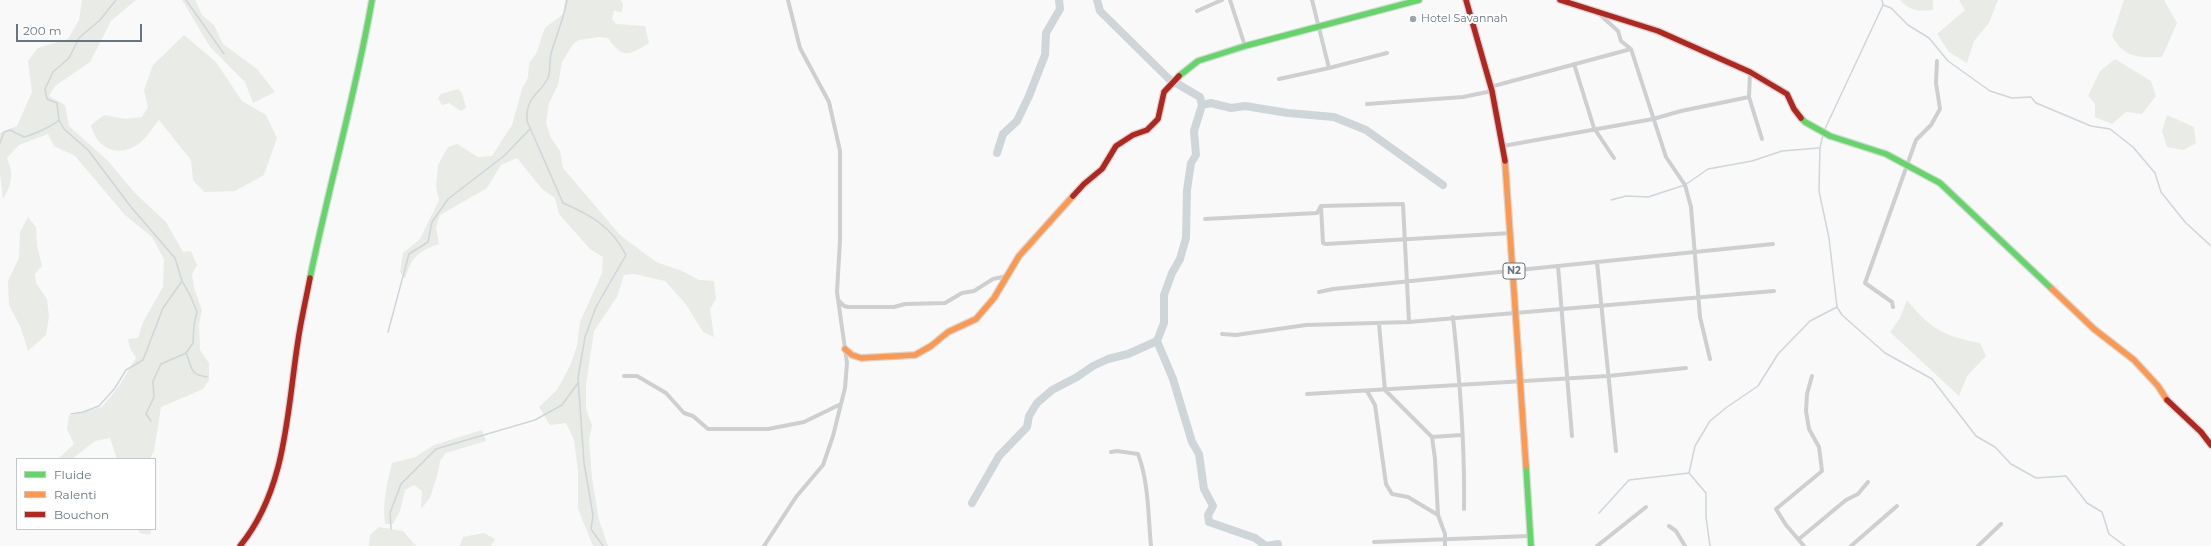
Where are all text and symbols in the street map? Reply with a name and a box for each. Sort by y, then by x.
place label: Hotel Savannah [1421,12,1508,26]
marker: Hotel Savannah [1408,14,1418,24]
scale bar [18,16,144,42]
text: 200 m [23,23,62,38]
road number: N2 [1503,263,1525,279]
legend [16,458,156,530]
text: Fluide [54,467,92,482]
text: Ralenti [54,487,96,502]
text: Bouchon [54,507,109,522]

